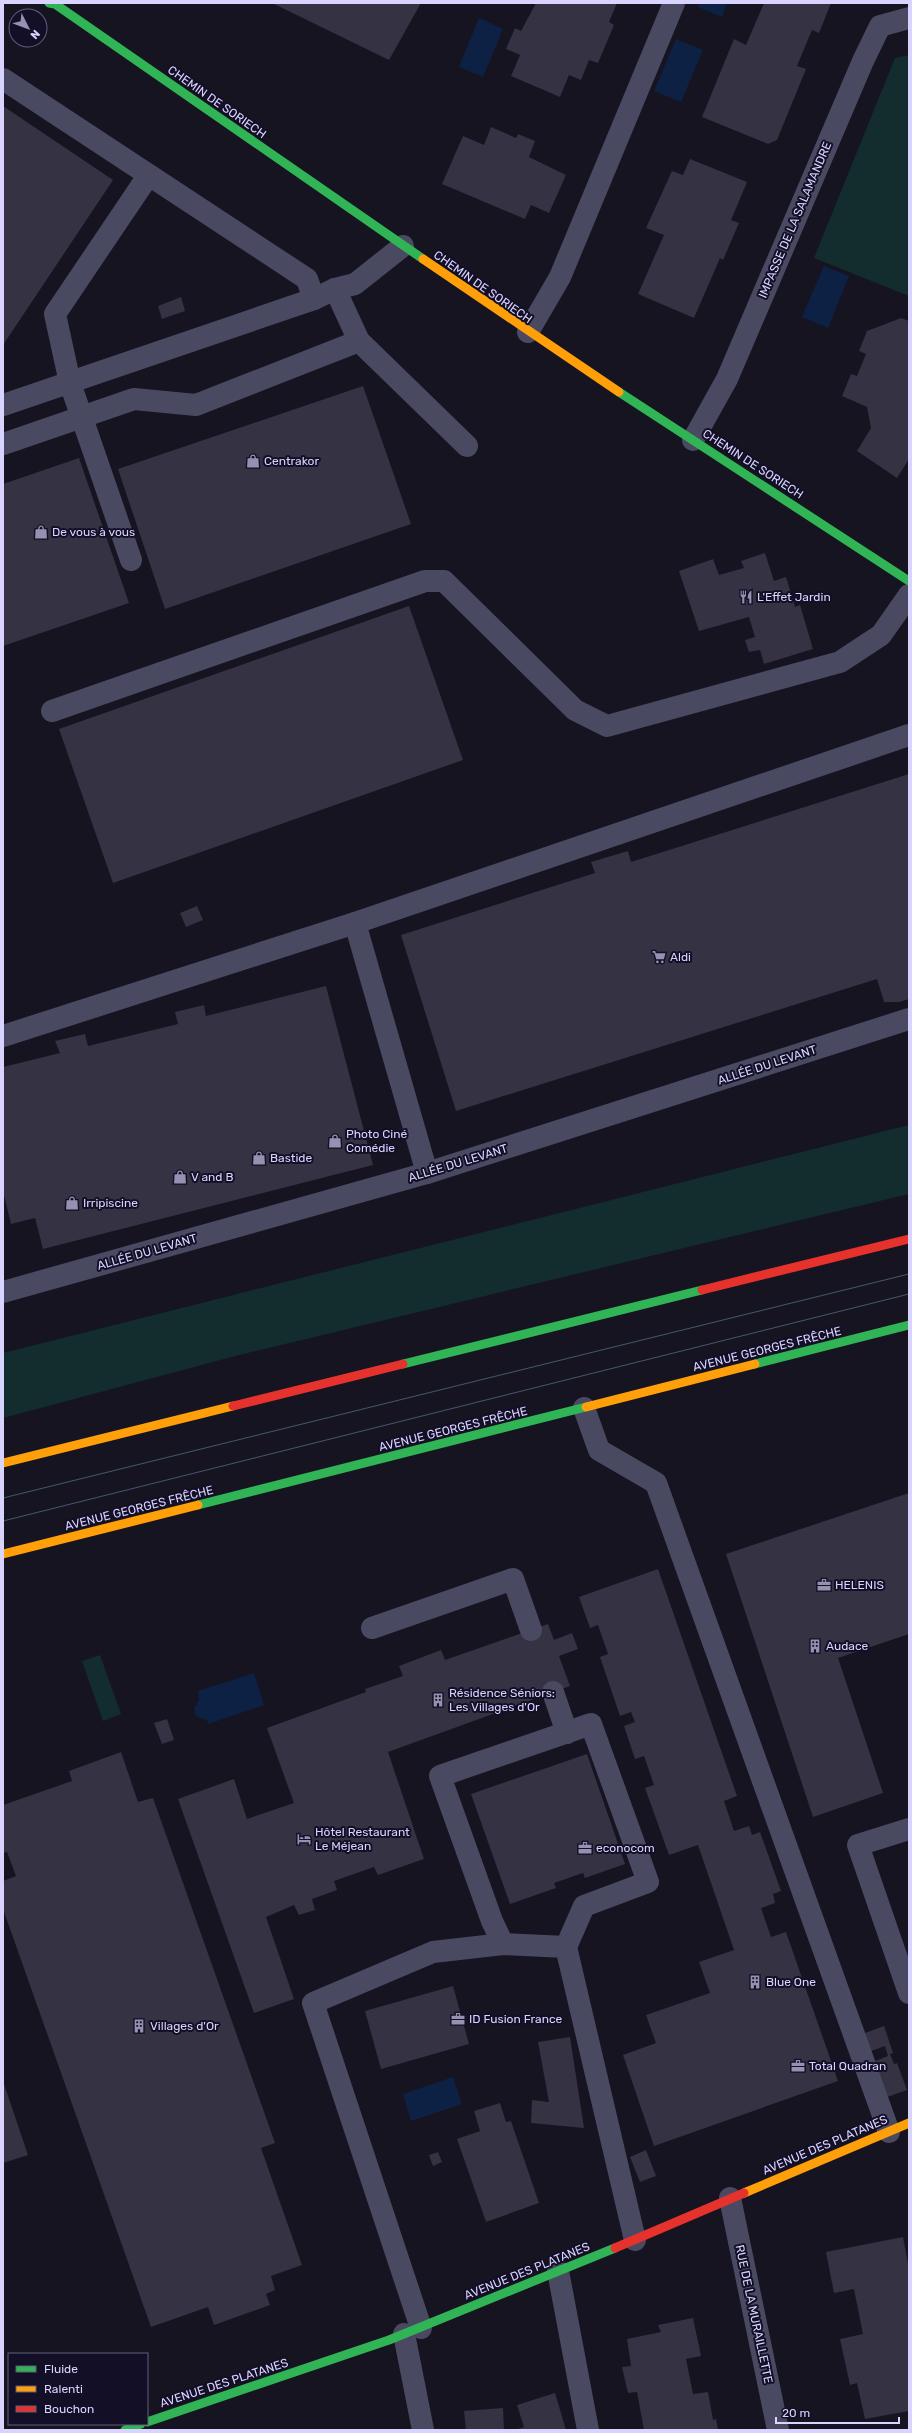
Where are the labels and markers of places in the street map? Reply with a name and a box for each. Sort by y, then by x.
shop icon: Centrakor [245,453,261,469]
place label: Centrakor [264,454,319,468]
shop icon: De vous à vous [33,524,49,540]
place label: De vous à vous [52,525,135,539]
restaurant icon: L'Effet Jardin [738,589,754,605]
place label: L'Effet Jardin [757,590,831,604]
supermarket icon: Aldi [651,949,667,965]
place label: Aldi [670,950,691,964]
place label: Photo Ciné Comédie [346,1127,408,1155]
shop icon: Photo Ciné Comédie [327,1133,343,1149]
shop icon: Bastide [251,1150,267,1166]
place label: Bastide [270,1151,312,1165]
shop icon: V and B [172,1169,188,1185]
place label: V and B [191,1170,233,1184]
shop icon: Irripiscine [64,1195,80,1211]
place label: Irripiscine [83,1196,138,1210]
office icon: HELENIS [816,1577,832,1593]
place label: HELENIS [835,1578,884,1592]
building icon: Audace [807,1638,823,1654]
place label: Audace [826,1639,869,1653]
place label: Résidence Séniors: Les Villages d'Or [449,1686,555,1714]
building icon: Résidence Séniors: Les Villages d'Or [430,1692,446,1708]
place label: Hôtel Restaurant Le Méjean [315,1825,410,1853]
hotel icon: Hôtel Restaurant Le Méjean [296,1831,312,1847]
office icon: econocom [577,1840,593,1856]
place label: econocom [596,1841,655,1855]
building icon: Blue One [747,1974,763,1990]
place label: Blue One [766,1975,816,1989]
office icon: ID Fusion France [450,2011,466,2027]
place label: ID Fusion France [469,2012,563,2026]
building icon: Villages d'Or [131,2018,147,2034]
place label: Villages d'Or [150,2019,219,2033]
office icon: Total Quadran [790,2058,806,2074]
place label: Total Quadran [809,2059,886,2073]

